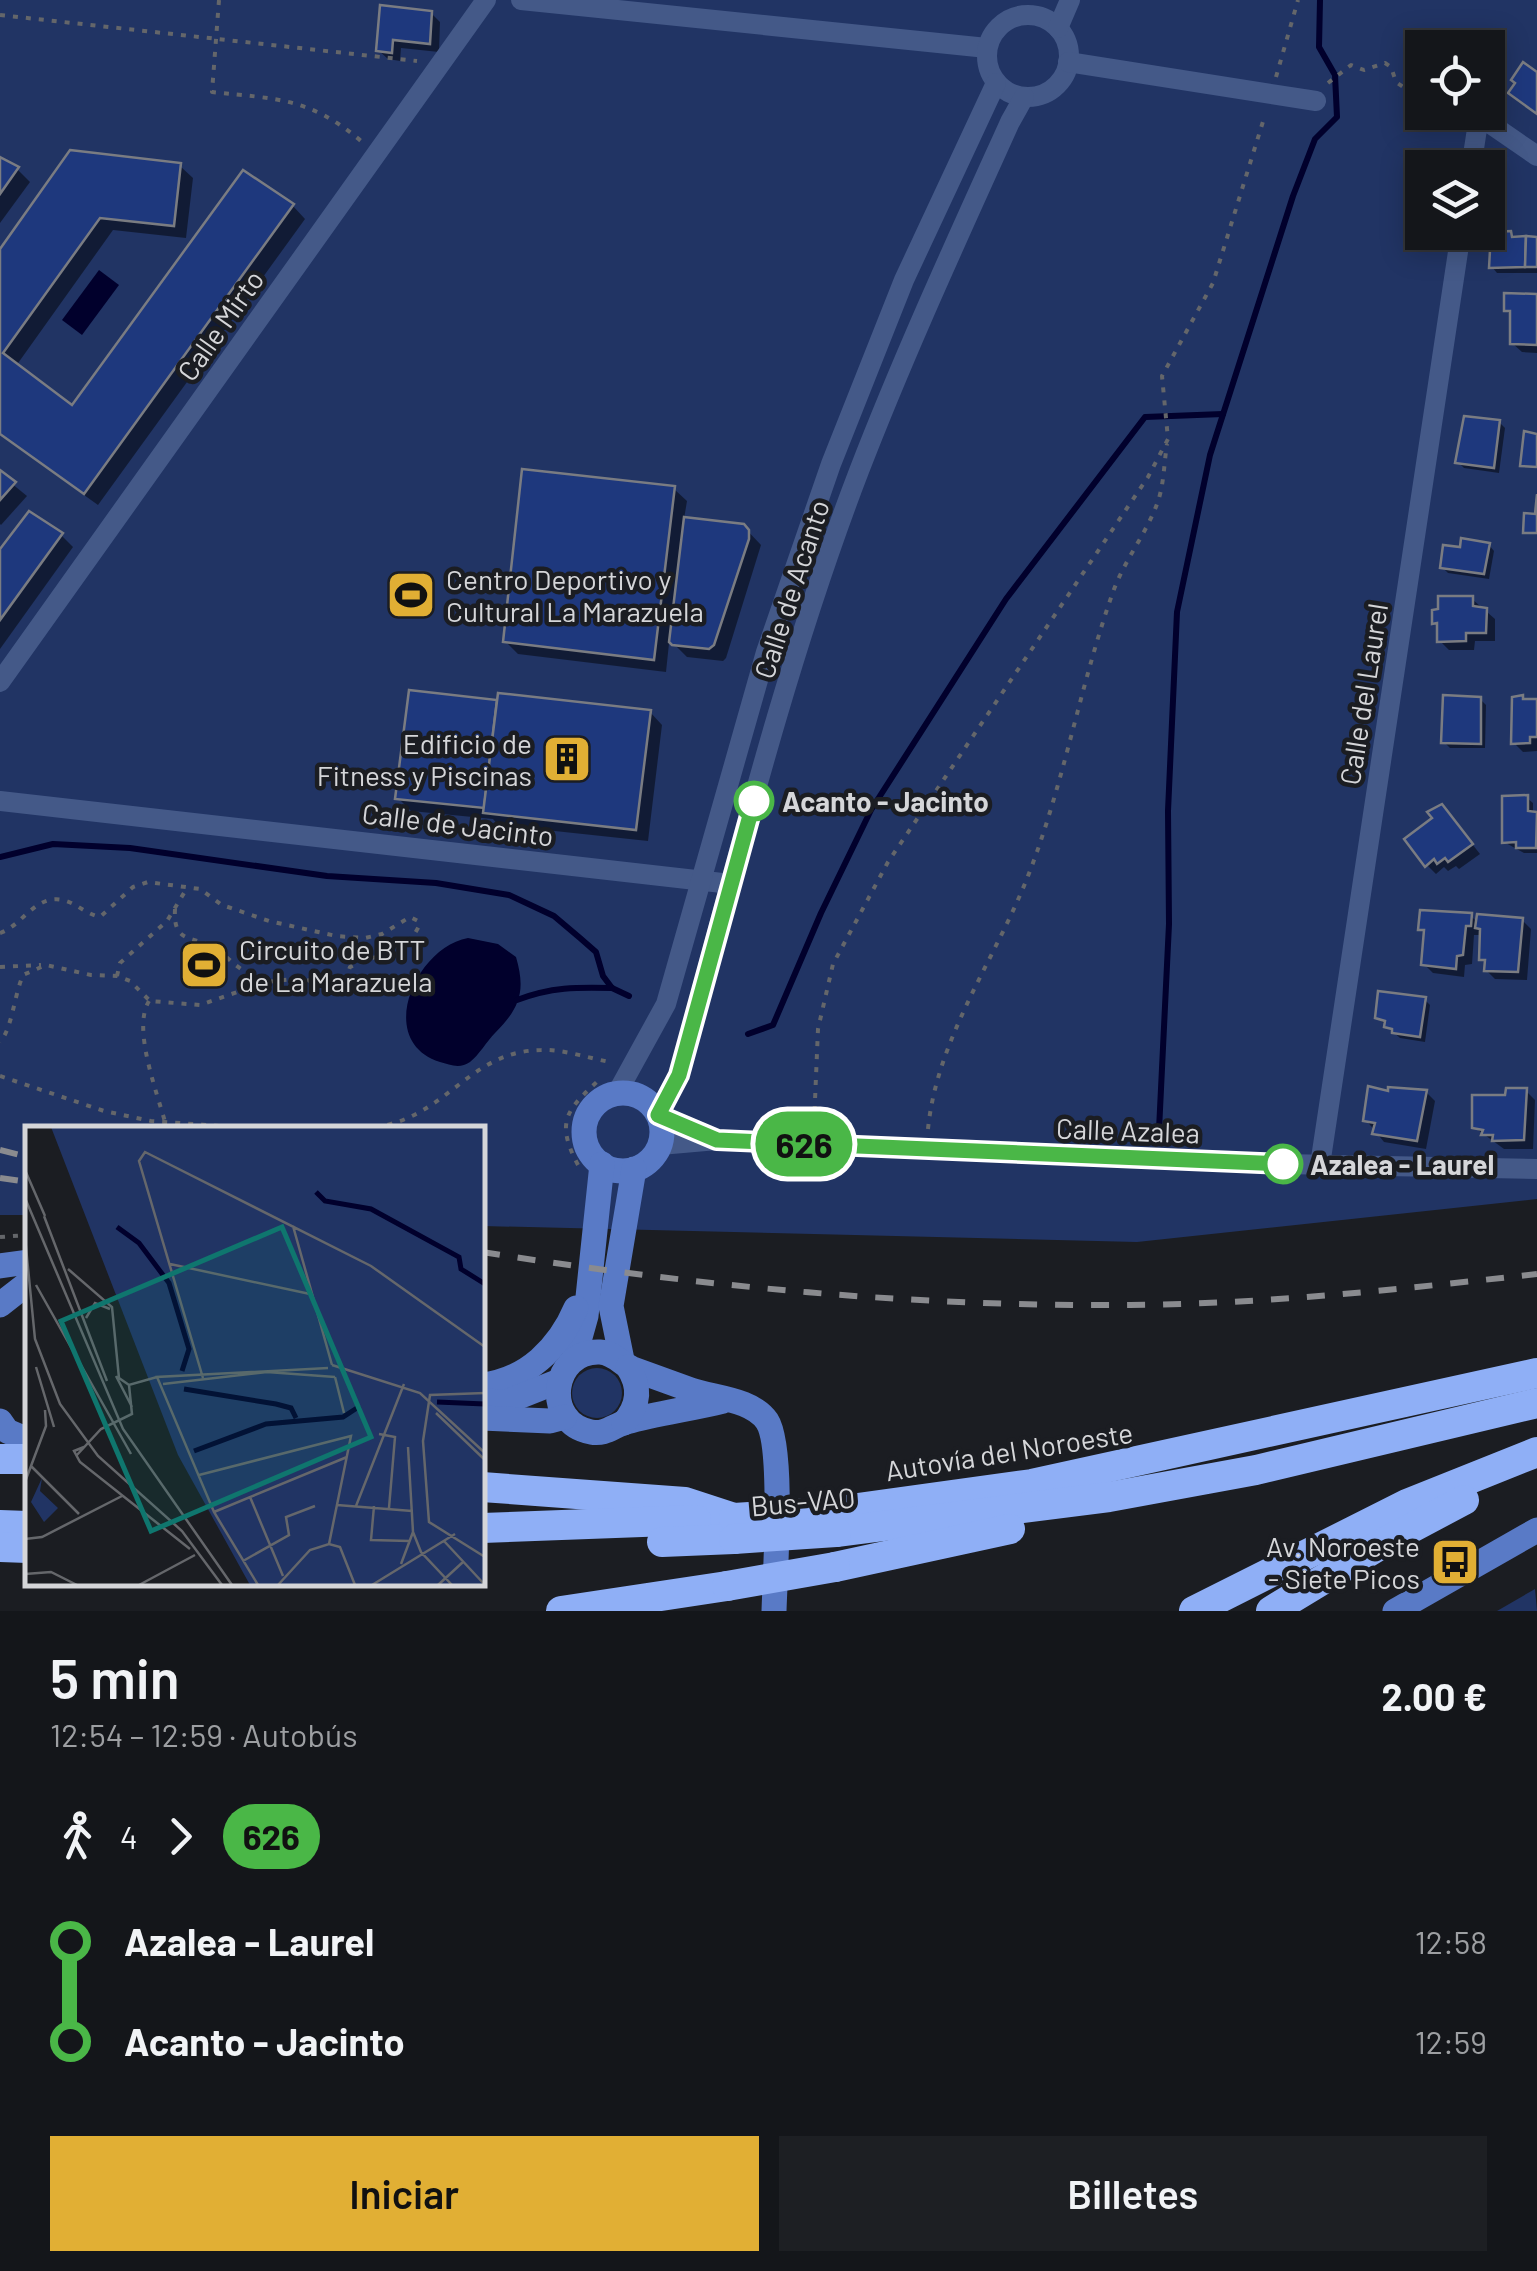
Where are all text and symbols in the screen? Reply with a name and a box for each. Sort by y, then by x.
map controls [1405,30,1505,250]
button: locate [1405,30,1505,130]
button: layers [1405,150,1505,250]
street label: Calle Mirto [170,263,270,387]
street label: Calle de Acanto [746,495,836,683]
place label: Centro Deportivo y Cultural La Marazuela [446,562,704,628]
sports icon: Centro Deportivo y Cultural La Marazuela [385,569,437,621]
street label: Calle del Laurel [1332,601,1394,787]
place label: Edificio de Fitness y Piscinas [317,726,532,792]
building icon: Edificio de Fitness y Piscinas [541,733,593,785]
marker: Acanto - Jacinto [735,782,773,820]
place label: Acanto - Jacinto [782,784,989,818]
street label: Calle de Jacinto [360,795,556,853]
place label: Circuito de BTT de La Marazuela [239,932,433,998]
sports icon: Circuito de BTT de La Marazuela [178,939,230,991]
street label: Calle Azalea [1056,1111,1200,1149]
line badge: 626 [746,1112,862,1176]
text: 626 [775,1123,833,1165]
inset map [25,1126,485,1586]
marker: Azalea - Laurel [1264,1145,1302,1183]
place label: Azalea - Laurel [1310,1147,1494,1181]
street label: Autovía del Noroeste [883,1415,1135,1487]
street label: Bus-VAO [749,1480,857,1522]
place label: Av. Noroeste - Siete Picos [1266,1529,1420,1595]
bus stop icon: Av. Noroeste - Siete Picos [1429,1536,1481,1588]
text: 5 min [50,1644,180,1710]
text: 2.00 € [1381,1673,1487,1719]
text: 12:54 – 12:59 · Autobús [50,1715,358,1753]
icon: walk [50,1809,105,1864]
icon: forward [153,1809,208,1864]
text: 626 [243,1815,300,1857]
text: 4 [120,1817,138,1855]
text: Azalea - Laurel [124,1918,374,1964]
text: 12:58 [1415,1922,1487,1960]
text: Acanto - Jacinto [124,2018,405,2064]
text: 12:59 [1415,2022,1487,2060]
button: Iniciar [50,2136,759,2251]
button: Billetes [779,2136,1487,2251]

